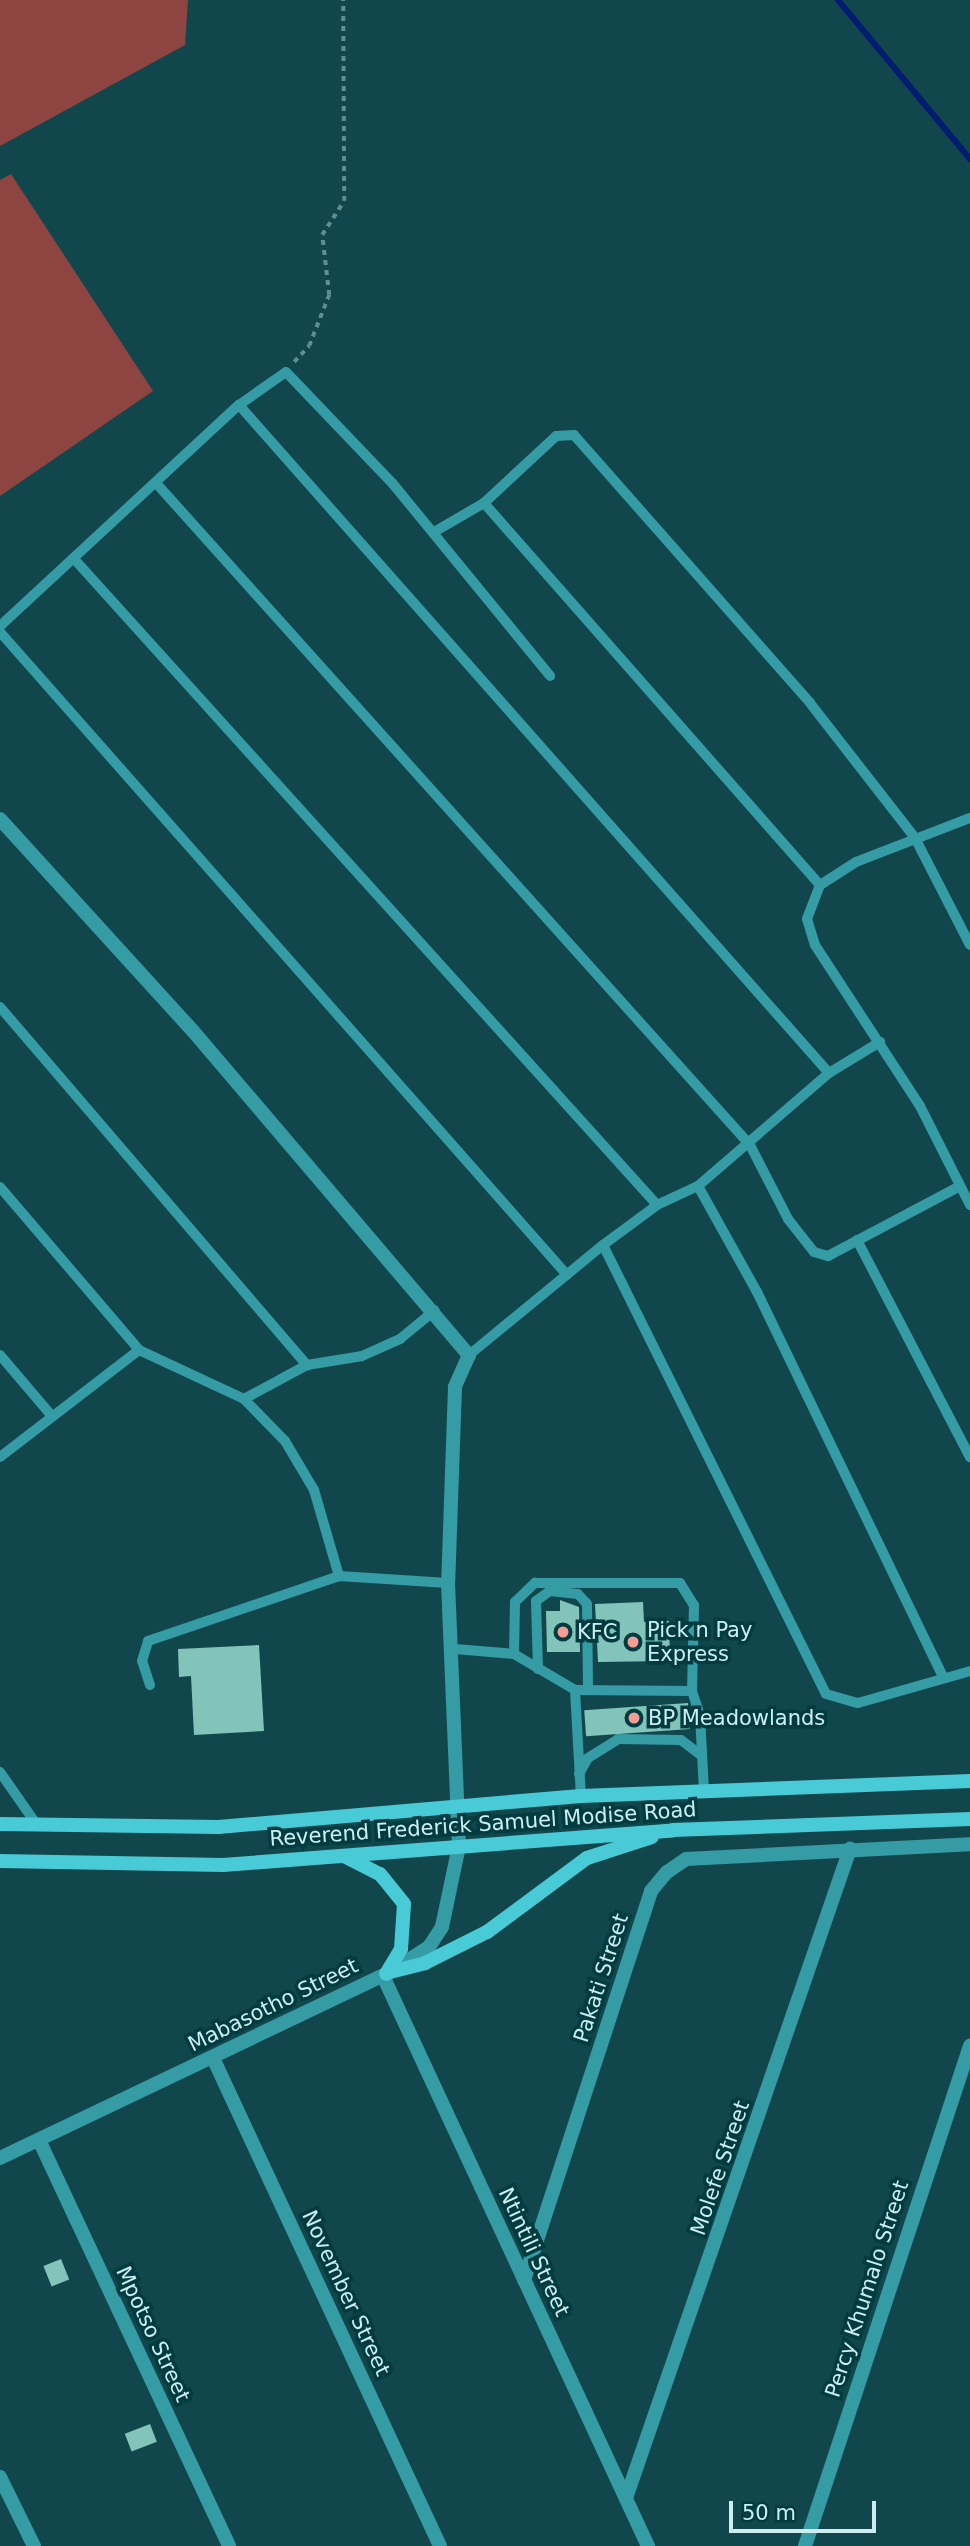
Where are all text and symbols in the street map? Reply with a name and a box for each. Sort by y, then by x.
place label: Pick n Pay Express [647,1617,752,1667]
place label: KFC [577,1619,618,1645]
marker: KFC [555,1624,571,1640]
marker: Pick n Pay Express [625,1634,641,1650]
place label: BP Meadowlands [648,1705,825,1731]
marker: BP Meadowlands [626,1710,642,1726]
street label: Reverend Frederick Samuel Modise Road [269,1797,697,1851]
street label: Pakati Street [568,1910,634,2046]
street label: Mabasotho Street [184,1953,362,2057]
street label: Molefe Street [685,2097,755,2239]
street label: Percy Khumalo Street [820,2177,914,2401]
street label: Ntintili Street [493,2184,575,2320]
street label: November Street [297,2206,395,2380]
street label: Mpotso Street [111,2262,195,2406]
scale bar [732,2486,879,2530]
text: 50 m [742,2501,796,2525]

